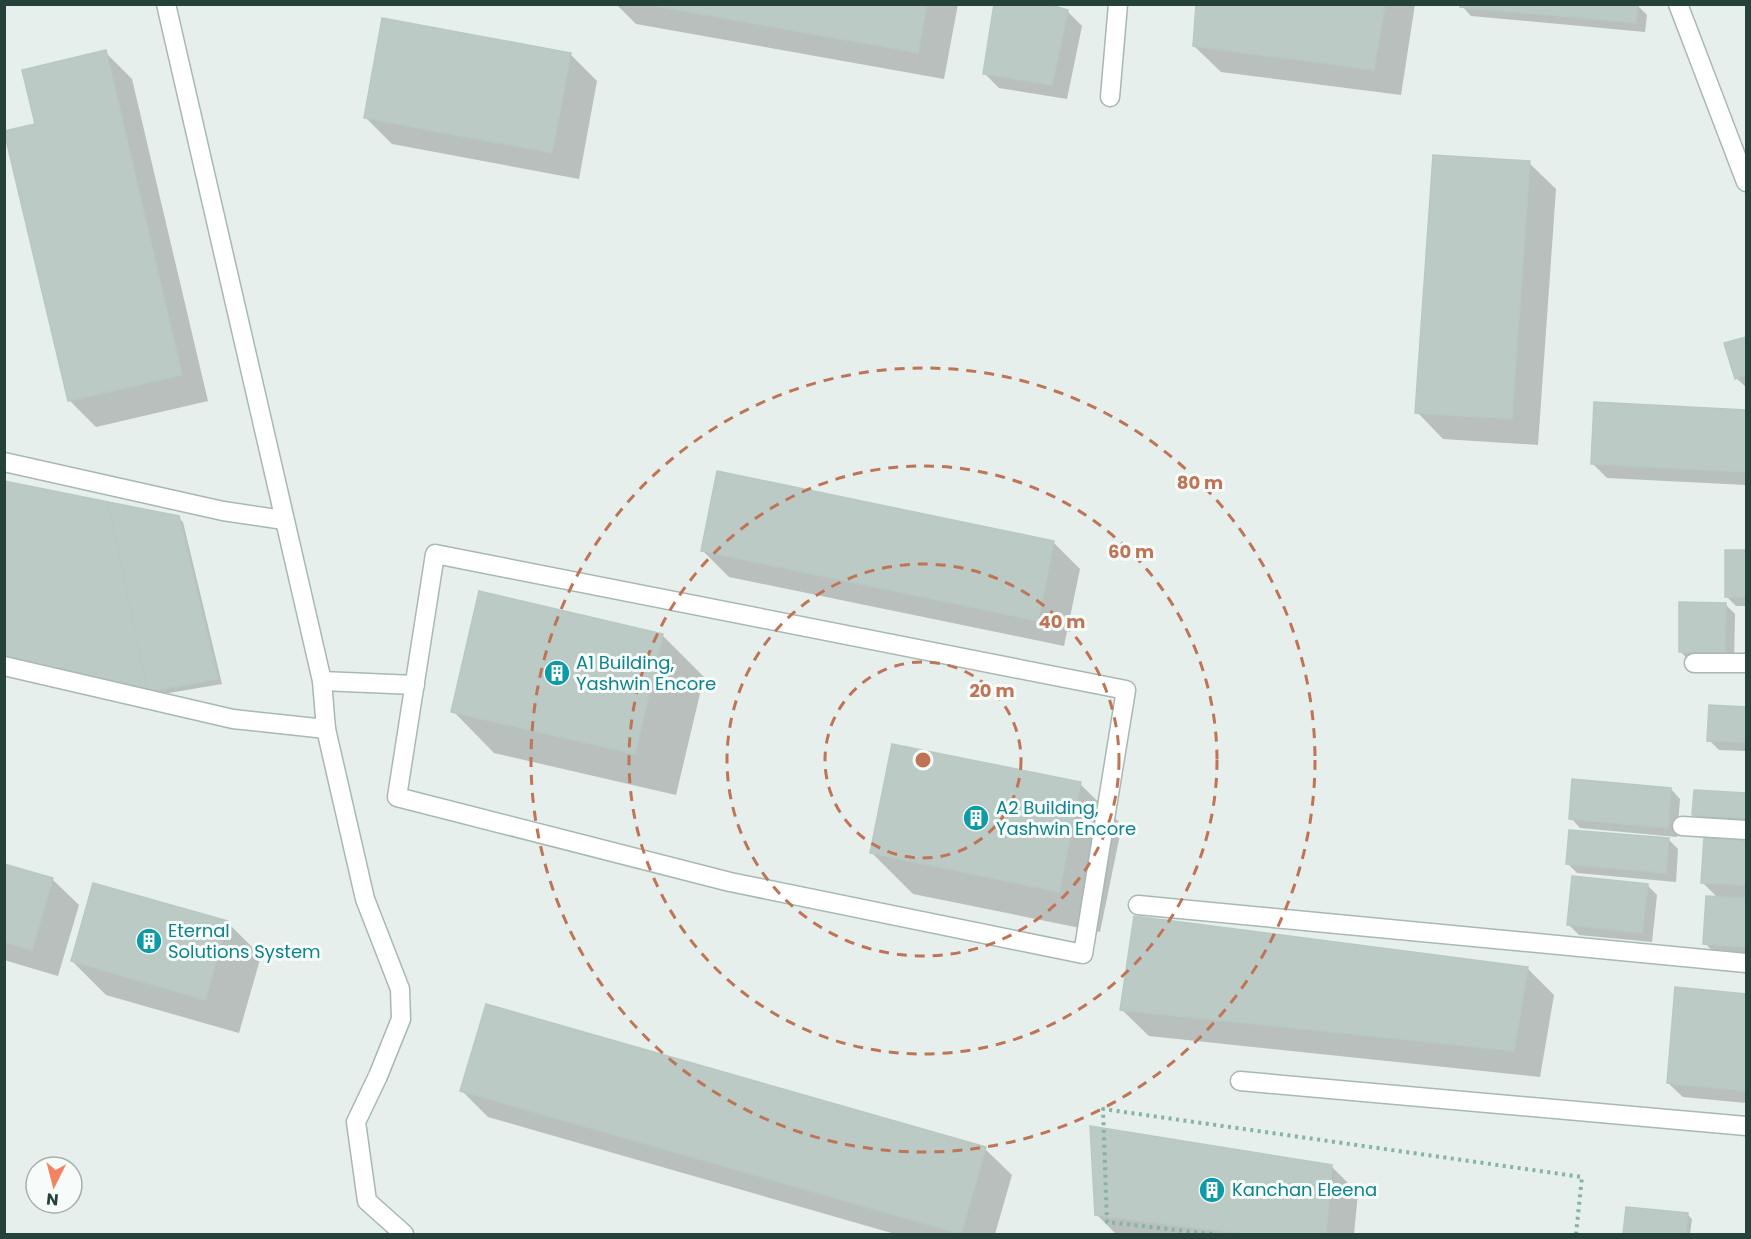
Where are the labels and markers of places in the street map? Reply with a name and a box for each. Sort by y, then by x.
place label: A1 Building, Yashwin Encore [576,650,716,696]
building icon: A1 Building, Yashwin Encore [542,658,572,688]
centre of rings [913,750,933,770]
place label: A2 Building, Yashwin Encore [996,795,1136,841]
building icon: A2 Building, Yashwin Encore [961,803,991,833]
place label: Eternal Solutions System [168,918,321,964]
building icon: Eternal Solutions System [134,926,164,956]
building icon: Kanchan Eleena [1197,1175,1227,1205]
place label: Kanchan Eleena [1232,1177,1377,1202]

